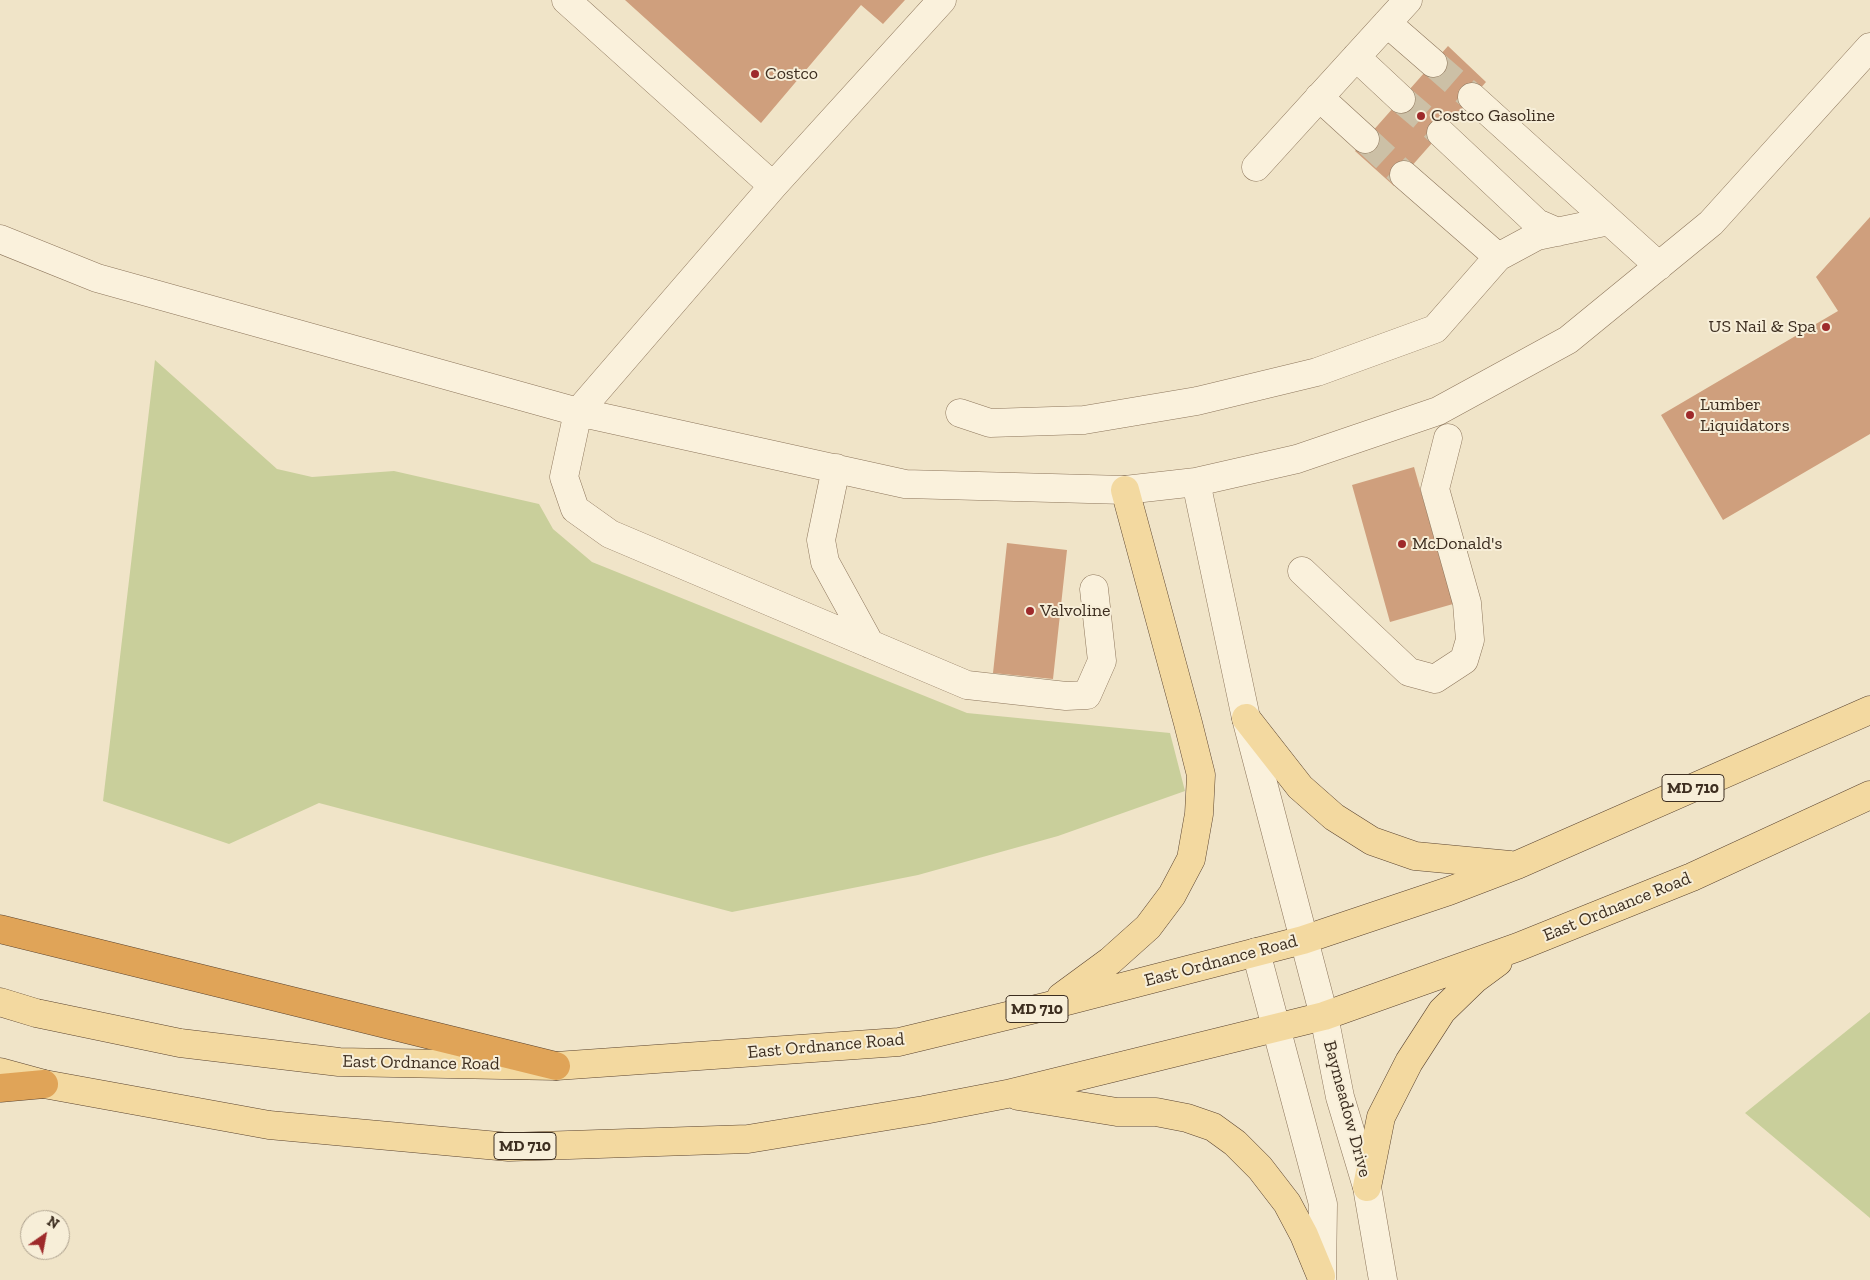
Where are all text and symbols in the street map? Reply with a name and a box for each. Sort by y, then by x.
place label: Costco [765,63,818,85]
marker: Costco [749,68,761,80]
place label: Costco Gasoline [1431,105,1555,127]
marker: Costco Gasoline [1415,110,1427,122]
place label: US Nail & Spa [1709,316,1816,338]
marker: US Nail & Spa [1820,321,1832,333]
place label: Lumber Liquidators [1700,394,1790,436]
marker: Lumber Liquidators [1684,409,1696,421]
place label: McDonald's [1412,533,1502,555]
marker: McDonald's [1396,538,1408,550]
place label: Valvoline [1040,600,1110,622]
marker: Valvoline [1024,605,1036,617]
road number: MD 710 [1662,774,1724,801]
street label: East Ordnance Road [1540,868,1694,946]
street label: East Ordnance Road [1142,930,1300,992]
road number: MD 710 [1006,996,1068,1022]
street label: East Ordnance Road [747,1028,905,1064]
street label: Baymeadow Drive [1318,1038,1376,1180]
street label: East Ordnance Road [342,1051,500,1075]
road number: MD 710 [494,1132,556,1160]
north arrow [20,1210,70,1260]
text: N [44,1213,62,1233]

